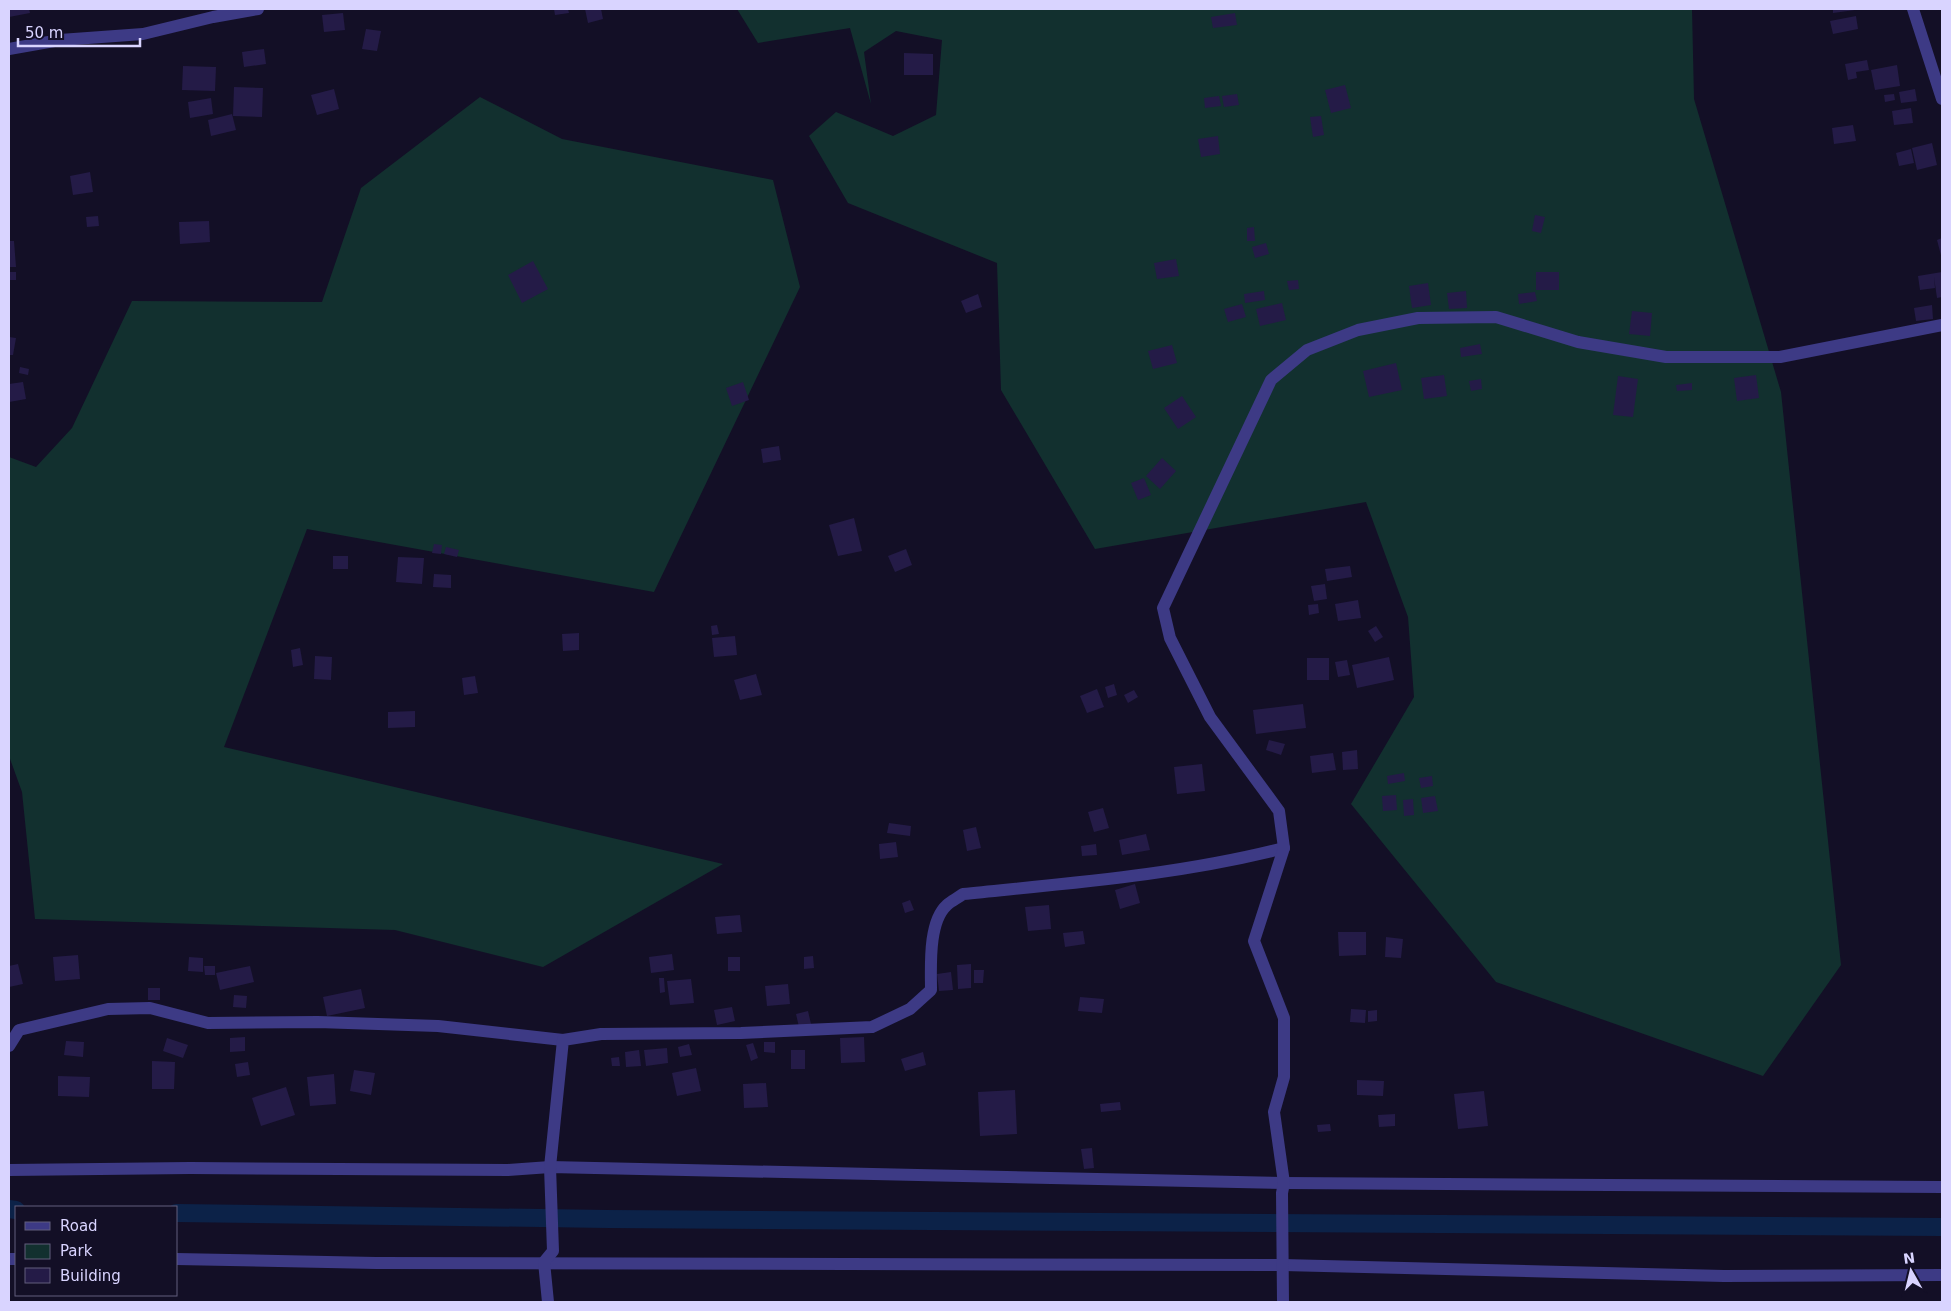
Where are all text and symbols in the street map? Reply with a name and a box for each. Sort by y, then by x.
scale bar [18,15,140,47]
text: 50 m [25,24,63,42]
legend [15,1206,178,1296]
text: Road [60,1217,98,1235]
text: Park [60,1242,93,1260]
north arrow [1886,1246,1936,1296]
text: N [1902,1249,1916,1267]
text: Building [60,1267,121,1285]

